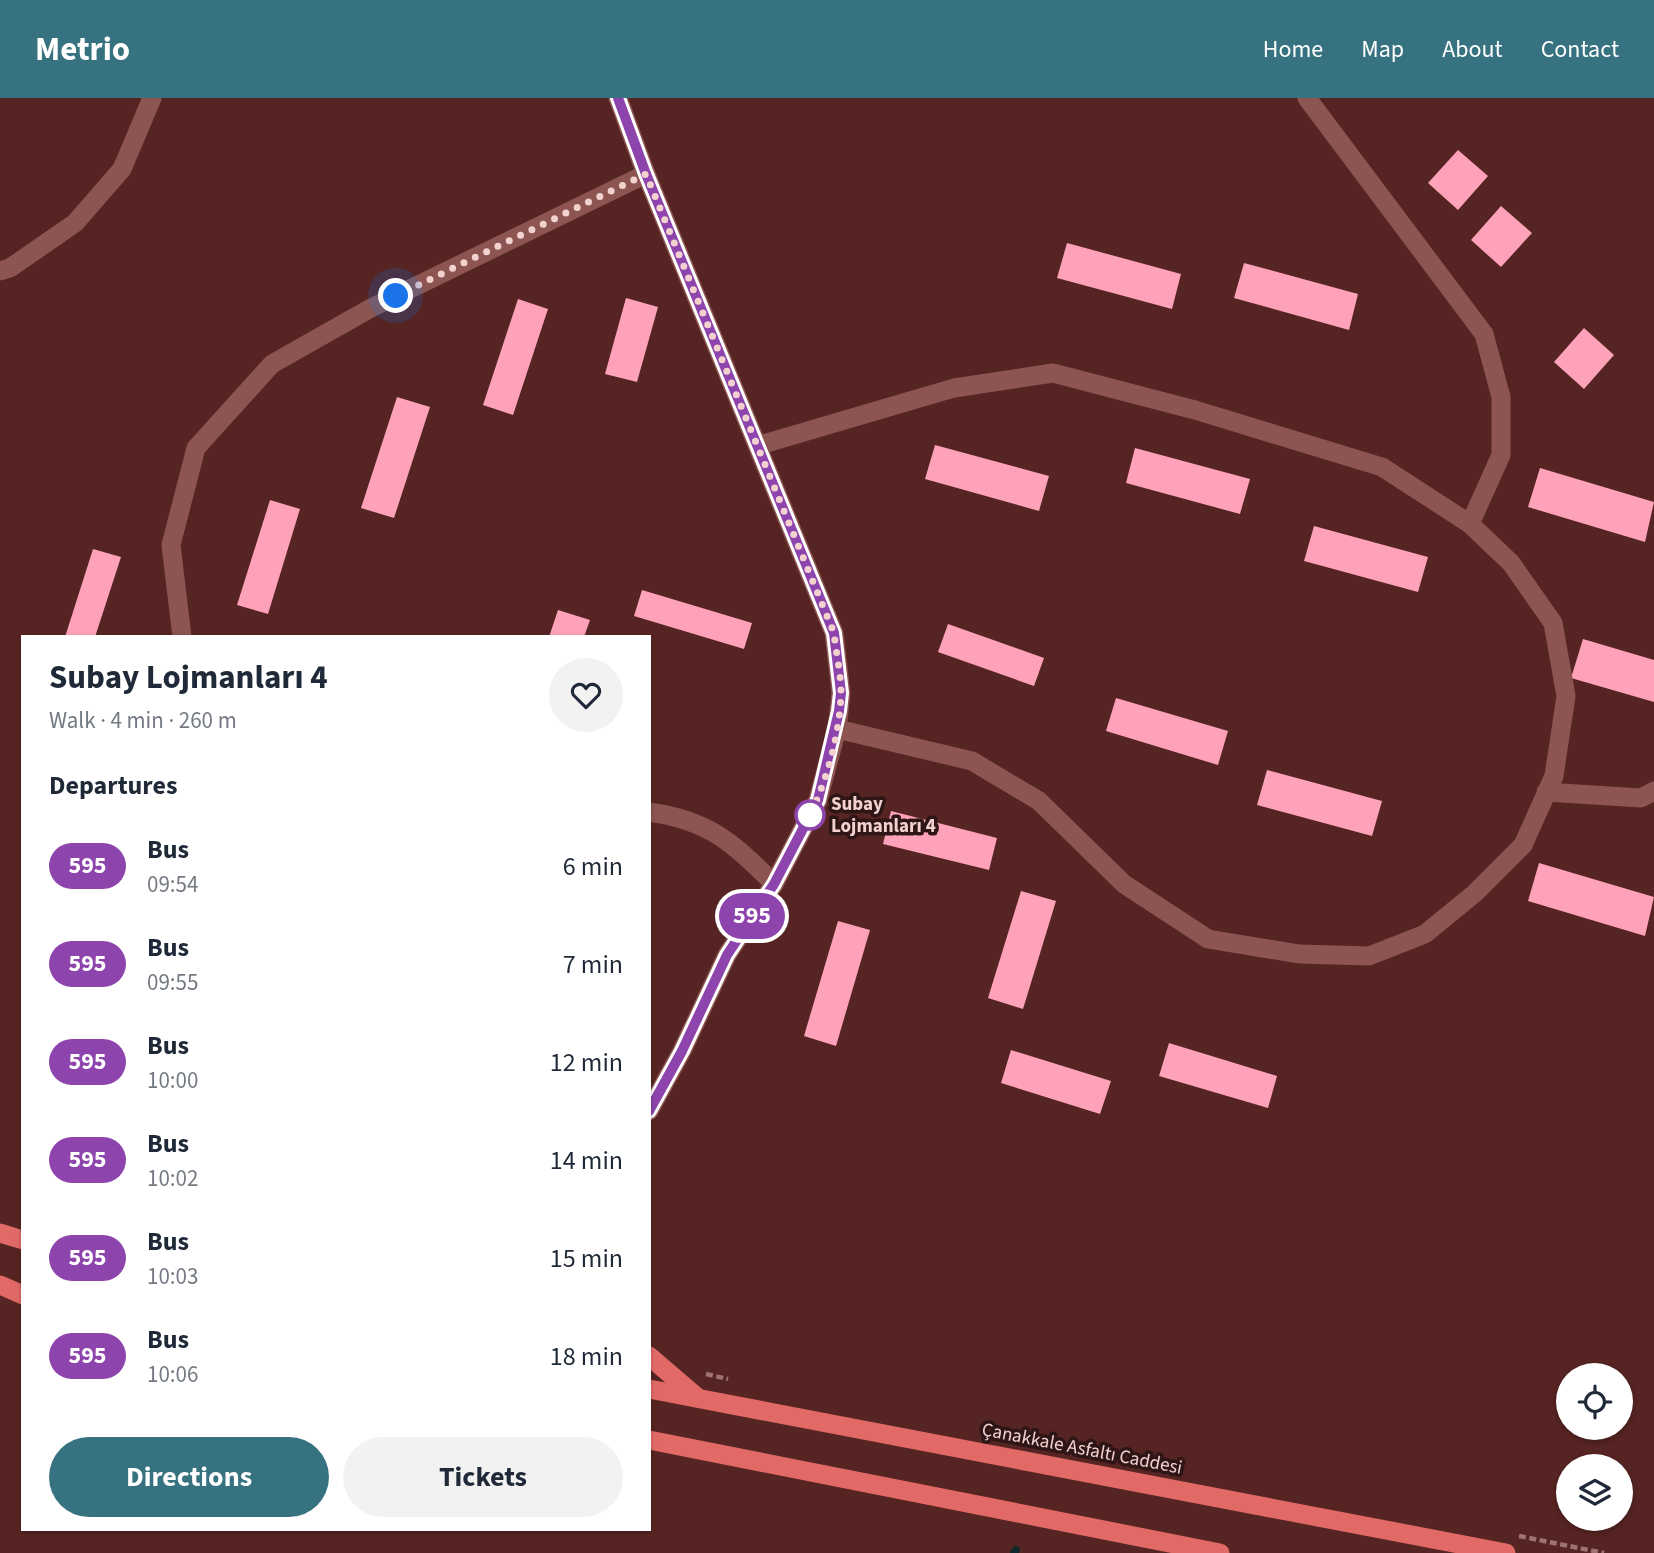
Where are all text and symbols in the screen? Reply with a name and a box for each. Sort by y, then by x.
text: Metrio [35,26,130,73]
text: Home [1263,32,1323,67]
text: Map [1361,32,1404,67]
text: About [1442,32,1503,67]
text: Contact [1541,32,1619,67]
your location [378,278,413,313]
text: Subay Lojmanları 4 [49,654,328,701]
button: heart [549,658,623,732]
text: Walk · 4 min · 260 m [49,704,237,737]
text: Departures [49,767,177,804]
place label: Subay Lojmanları 4 [831,791,936,840]
marker: Subay Lojmanları 4 [795,800,825,830]
text: Bus [147,831,189,868]
text: 595 [68,848,107,883]
text: 6 min [563,848,623,885]
text: 09:54 [147,868,198,901]
line badge: 595 [712,893,792,939]
text: 595 [733,898,771,933]
text: Bus [147,929,189,966]
text: 595 [68,946,107,981]
text: 7 min [563,946,623,983]
text: 09:55 [147,966,198,999]
text: Bus [147,1027,189,1064]
text: 595 [68,1044,107,1079]
text: 12 min [550,1044,623,1081]
text: 10:00 [147,1064,198,1097]
text: Bus [147,1125,189,1162]
text: 595 [68,1142,107,1177]
text: 14 min [550,1142,623,1179]
text: 10:02 [147,1162,198,1195]
text: Bus [147,1223,189,1260]
text: 595 [68,1240,107,1275]
text: 15 min [550,1240,623,1277]
text: 10:03 [147,1260,198,1293]
text: Bus [147,1321,189,1358]
text: 595 [68,1338,107,1373]
text: 18 min [550,1338,623,1375]
text: 10:06 [147,1358,198,1391]
map controls [1556,1363,1633,1531]
button: locate [1556,1363,1633,1440]
street label: Çanakkale Asfaltı Caddesi [980,1416,1184,1482]
button: Directions [49,1437,329,1517]
button: Tickets [343,1437,623,1517]
button: layers [1556,1454,1633,1531]

